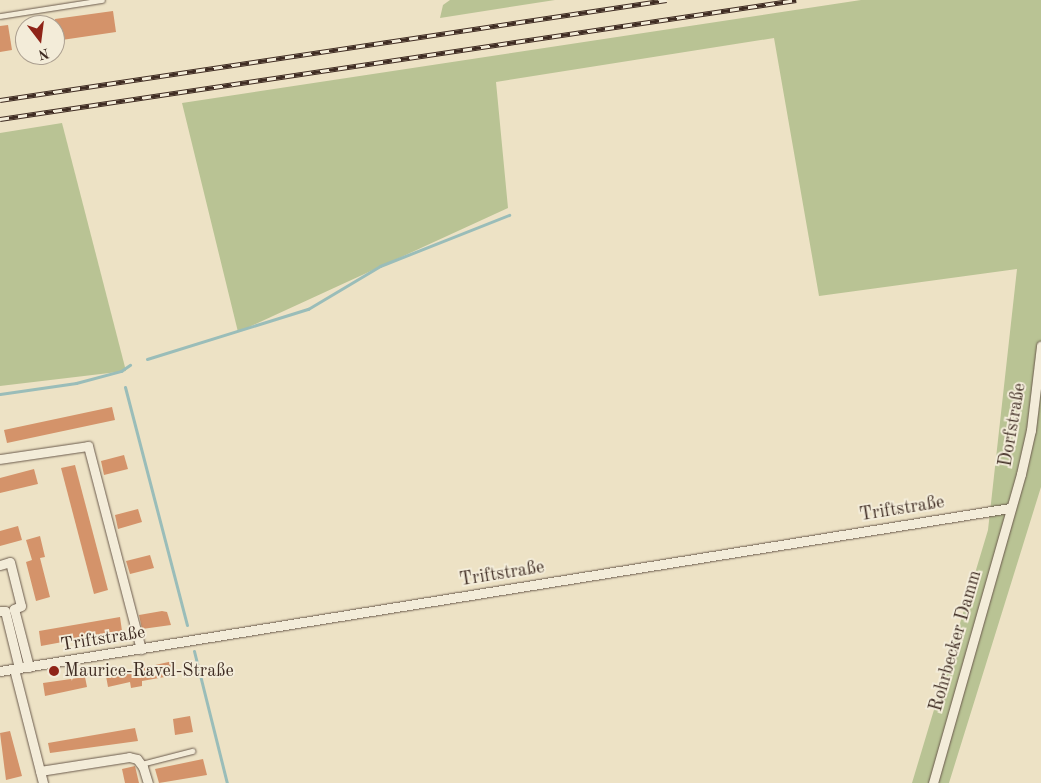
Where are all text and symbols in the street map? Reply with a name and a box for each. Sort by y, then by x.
north arrow [15,15,65,65]
text: N [37,45,51,62]
street label: Dorfstraße [995,382,1031,468]
street label: Triftstraße [858,492,946,526]
street label: Triftstraße [458,557,546,591]
street label: Rohrbecker Damm [926,568,986,714]
street label: Triftstraße [59,622,147,656]
place label: Maurice-Ravel-Straße [64,660,234,682]
marker: Maurice-Ravel-Straße [48,665,60,677]

